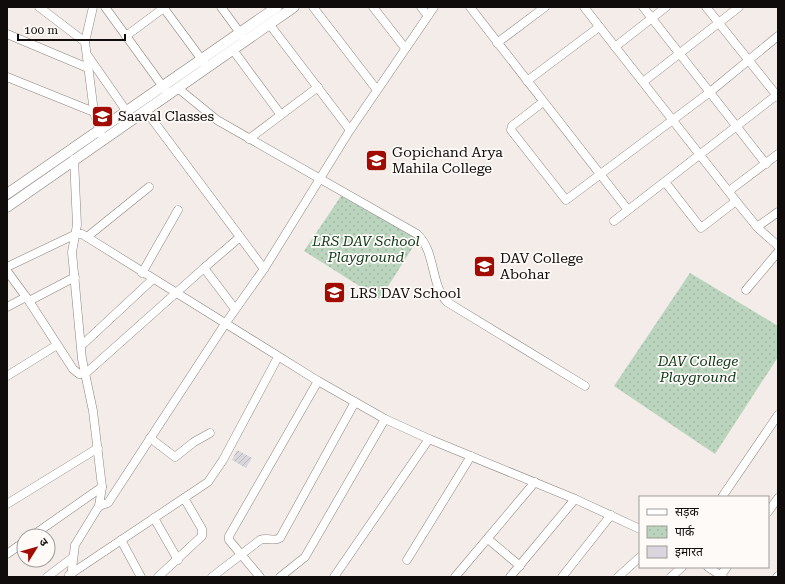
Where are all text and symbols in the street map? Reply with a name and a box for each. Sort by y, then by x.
scale bar [18,16,125,42]
text: 100 m [24,23,58,37]
school or university icon: Saaval Classes [90,103,116,129]
place label: Saaval Classes [118,108,215,124]
place label: Gopichand Arya Mahila College [392,144,503,176]
school or university icon: Gopichand Arya Mahila College [364,147,390,173]
park label: LRS DAV School Playground [311,233,420,265]
place label: DAV College Abohar [500,250,583,282]
school or university icon: DAV College Abohar [472,253,498,279]
school or university icon: LRS DAV School [322,280,348,306]
place label: LRS DAV School [350,285,461,301]
park label: DAV College Playground [657,353,738,385]
legend [639,496,769,568]
text: सड़क [675,505,700,519]
text: पार्क [675,525,695,539]
north arrow [16,528,56,568]
text: उ [36,536,51,549]
text: इमारत [675,545,704,559]

